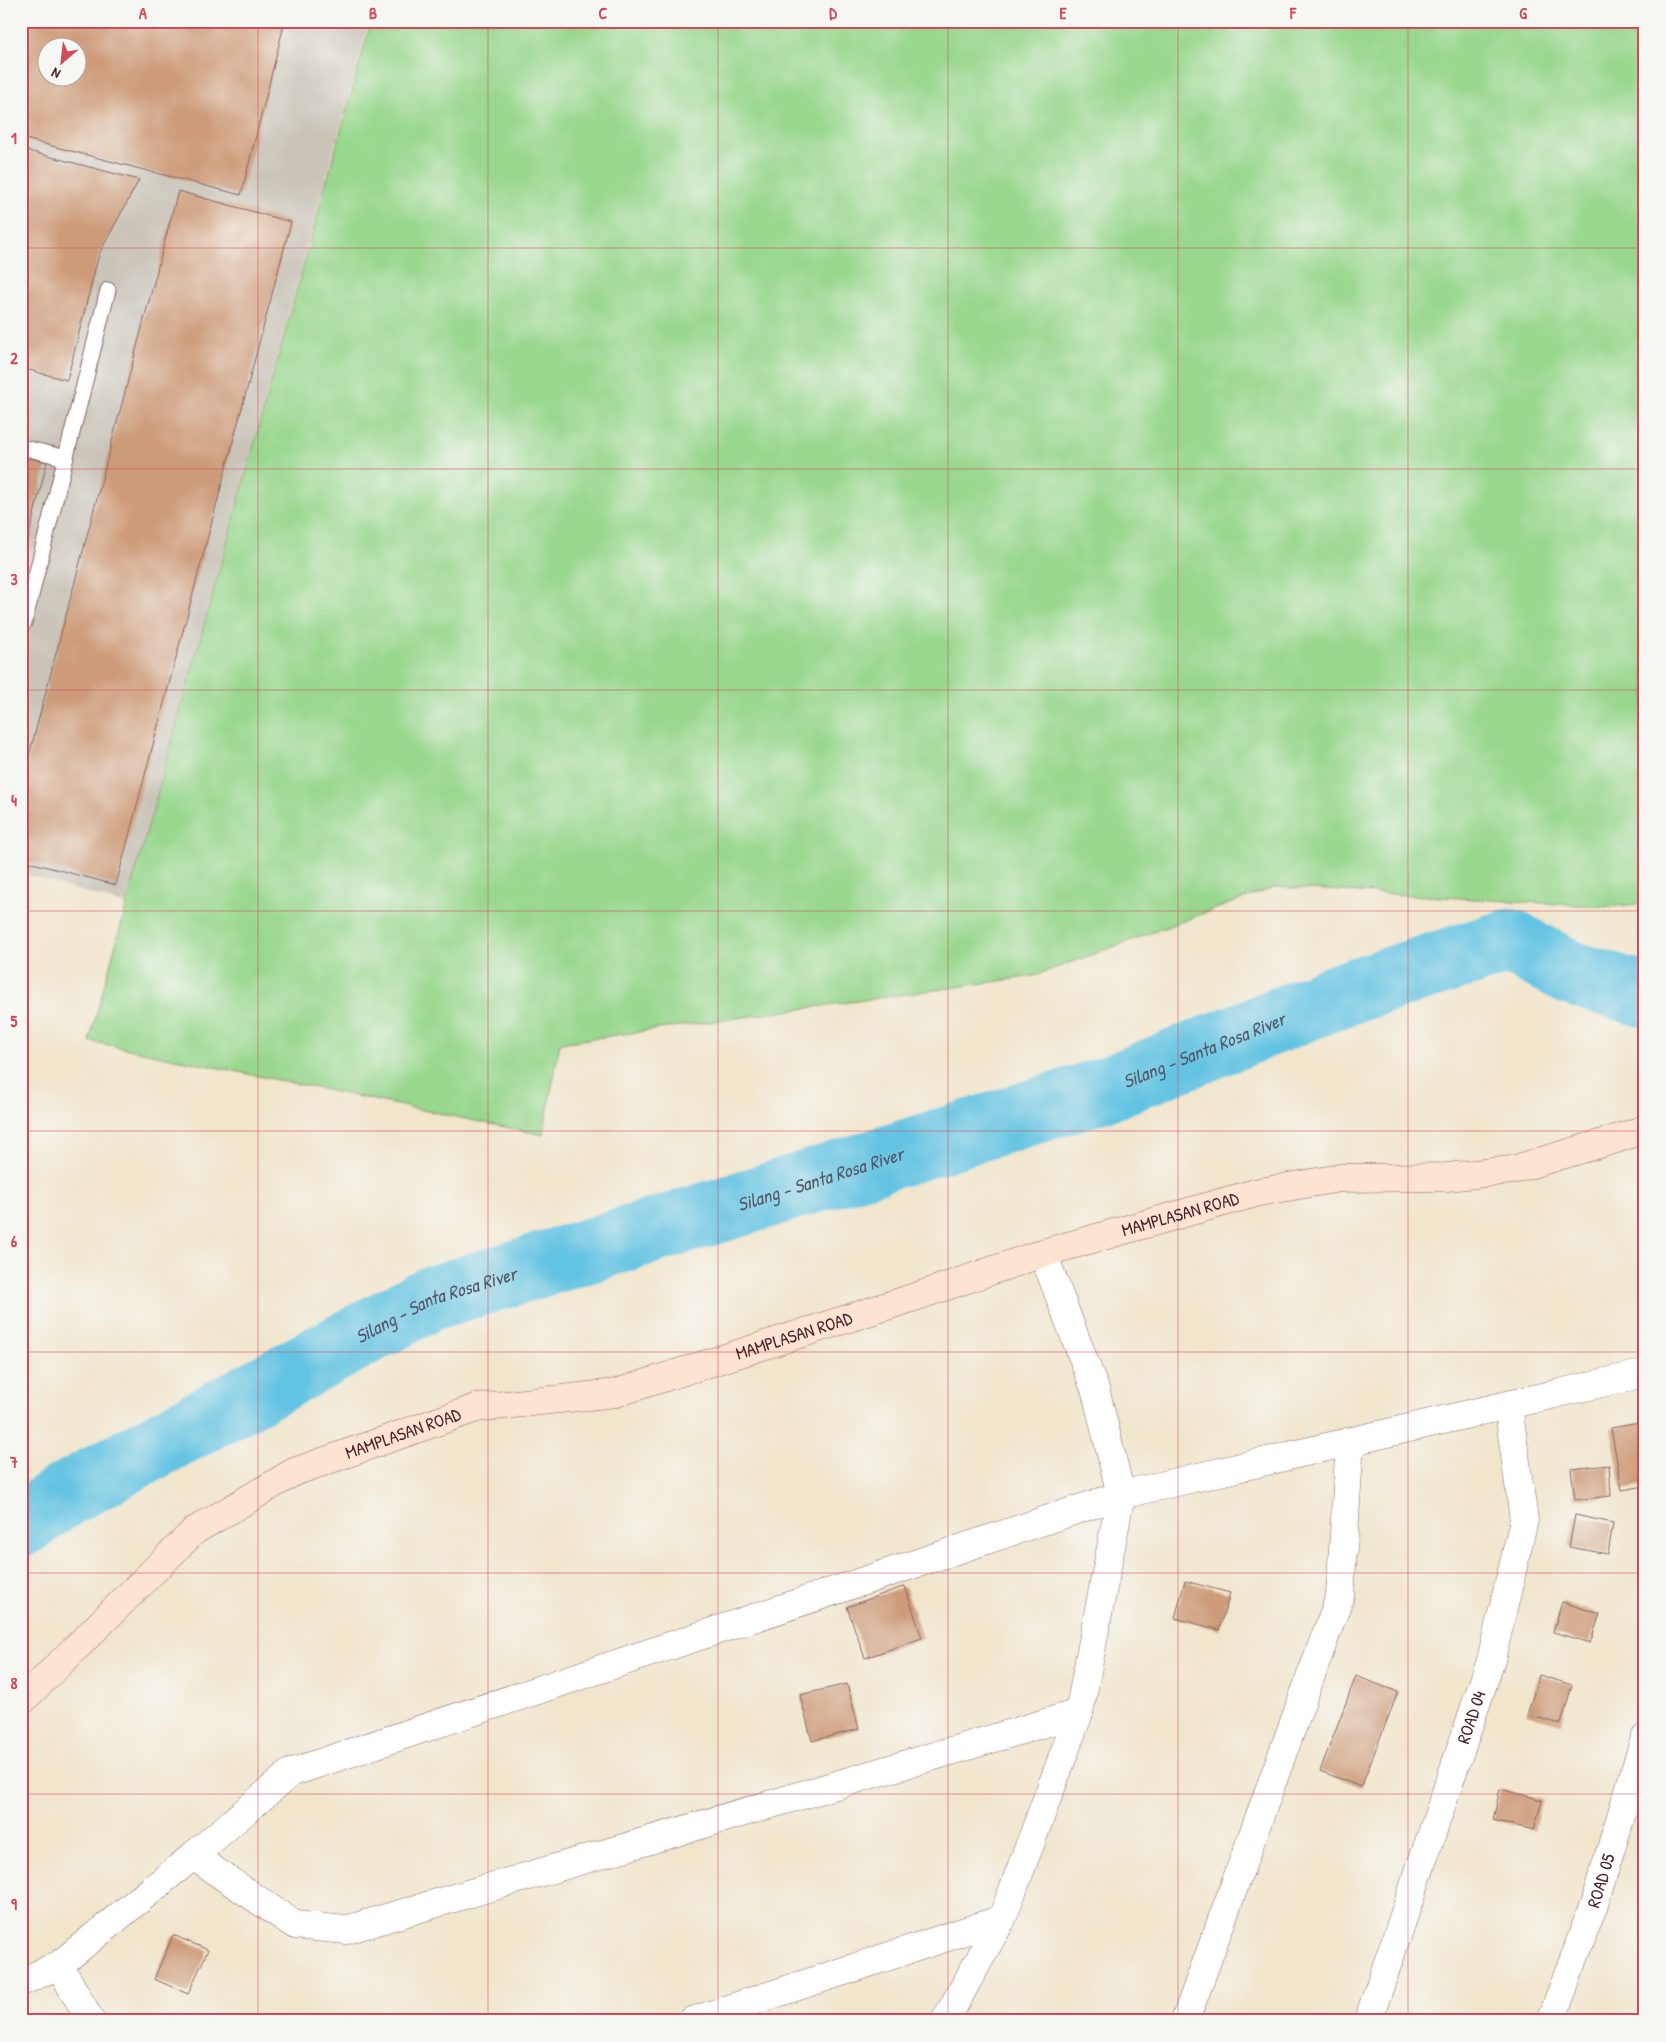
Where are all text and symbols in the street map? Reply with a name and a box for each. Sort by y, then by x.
text: A [139,2,147,24]
text: B [369,2,377,24]
text: C [599,2,608,24]
text: D [829,2,837,24]
text: E [1059,2,1067,24]
text: F [1289,2,1297,24]
text: G [1519,2,1527,24]
north arrow [38,38,88,88]
text: N [47,64,63,84]
text: 1 [11,127,17,149]
text: 2 [10,347,18,369]
text: 3 [10,568,18,590]
text: 4 [11,789,17,811]
water label: Silang - Santa Rosa River [1119,1005,1292,1094]
text: 5 [11,1010,18,1032]
water label: Silang - Santa Rosa River [734,1140,909,1217]
street label: MAMPLASAN ROAD [1119,1185,1242,1242]
text: 6 [11,1230,18,1252]
water label: Silang - Santa Rosa River [350,1259,522,1349]
street label: MAMPLASAN ROAD [733,1305,856,1366]
street label: MAMPLASAN ROAD [342,1401,464,1465]
text: 7 [9,1451,18,1473]
text: 8 [11,1672,18,1694]
street label: ROAD 04 [1450,1687,1492,1747]
street label: ROAD 05 [1581,1850,1621,1911]
text: 9 [11,1893,17,1915]

